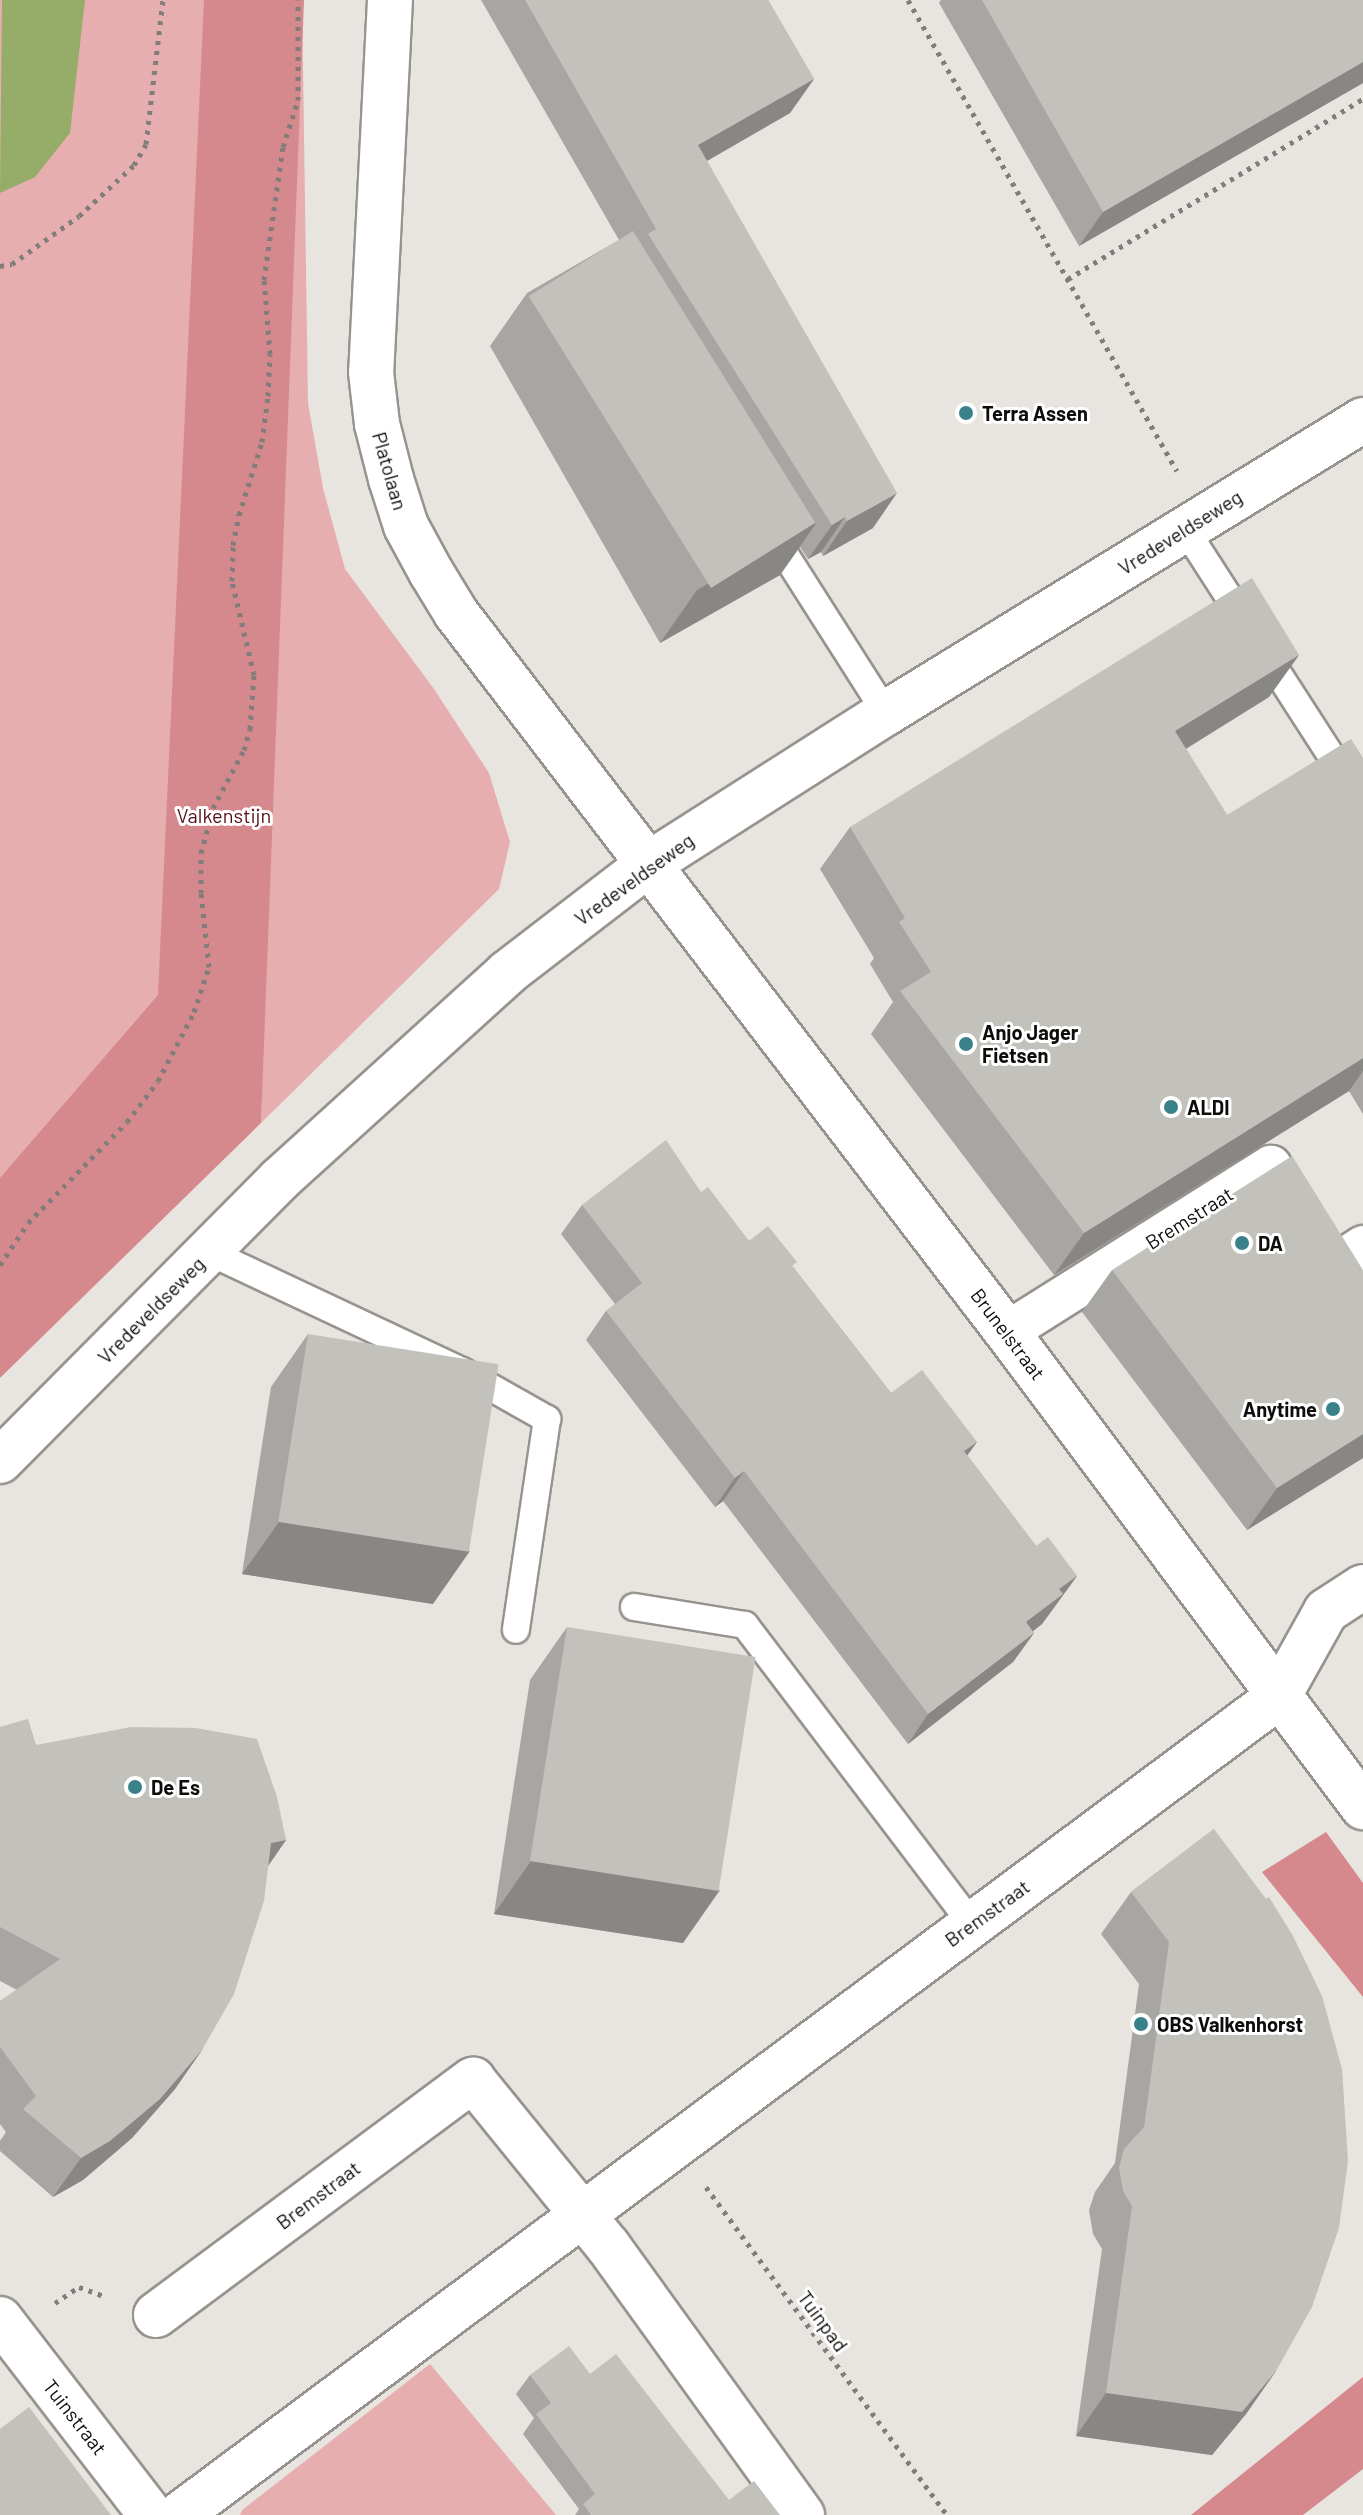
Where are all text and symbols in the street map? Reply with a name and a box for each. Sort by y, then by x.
place label: Terra Assen [982,401,1088,425]
marker: Terra Assen [957,404,975,422]
street label: Platolaan [367,429,413,513]
street label: Vredeveldseweg [1114,484,1246,580]
park label: Valkenstijn [177,803,271,827]
street label: Vredeveldseweg [570,828,698,930]
place label: Anjo Jager Fietsen [982,1020,1078,1067]
marker: Anjo Jager Fietsen [957,1035,975,1053]
place label: ALDI [1187,1095,1229,1119]
marker: ALDI [1162,1098,1180,1116]
street label: Bremstraat [1141,1182,1237,1254]
place label: DA [1258,1231,1283,1255]
marker: DA [1233,1234,1251,1252]
street label: Vredeveldseweg [92,1251,210,1369]
street label: Brunelstraat [966,1284,1050,1384]
place label: Anytime [1243,1397,1317,1421]
marker: Anytime [1324,1400,1342,1418]
place label: De Es [151,1775,200,1799]
marker: De Es [126,1778,144,1796]
street label: Bremstraat [940,1874,1034,1952]
place label: OBS Valkenhorst [1157,2012,1303,2036]
marker: OBS Valkenhorst [1132,2015,1150,2033]
street label: Bremstraat [271,2156,365,2234]
street label: Tuinpad [793,2286,853,2356]
street label: Tuinstraat [38,2375,112,2459]

